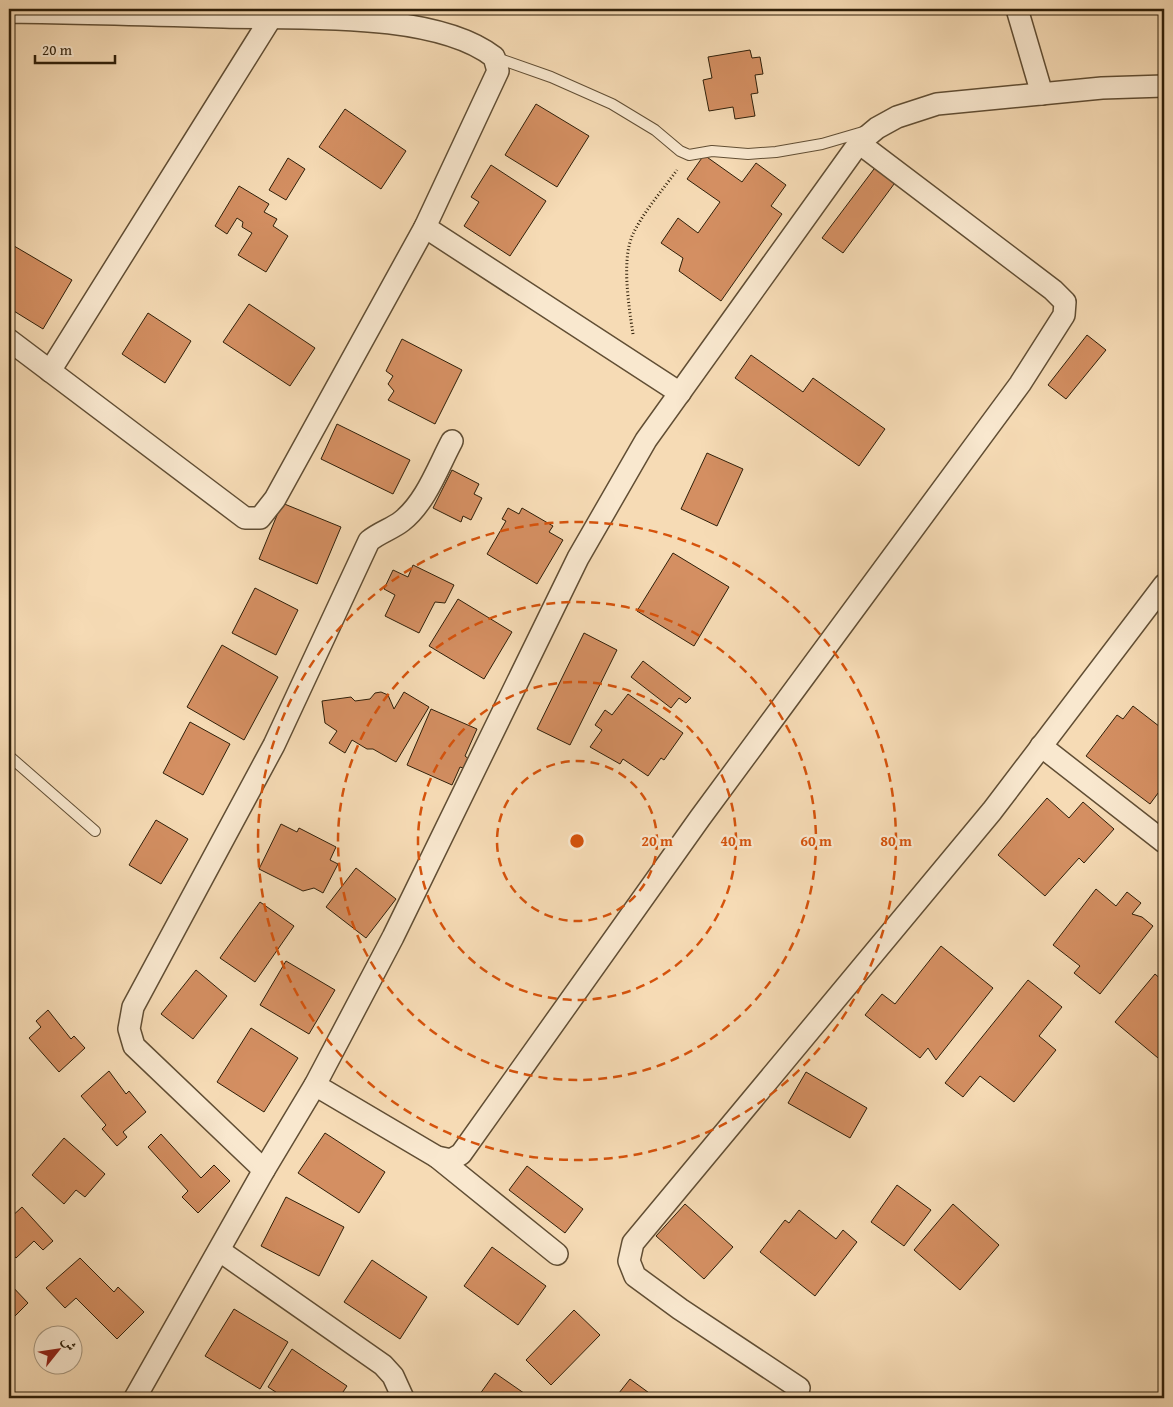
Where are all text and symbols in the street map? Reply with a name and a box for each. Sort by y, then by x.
scale bar [35,32,115,64]
text: 20 m [42,39,73,60]
text: 20 m [641,830,673,851]
text: 40 m [720,830,752,851]
text: 60 m [800,830,832,851]
text: 80 m [880,830,912,851]
centre of rings [568,832,586,850]
north arrow [32,1324,82,1374]
text: ش [57,1332,81,1355]

